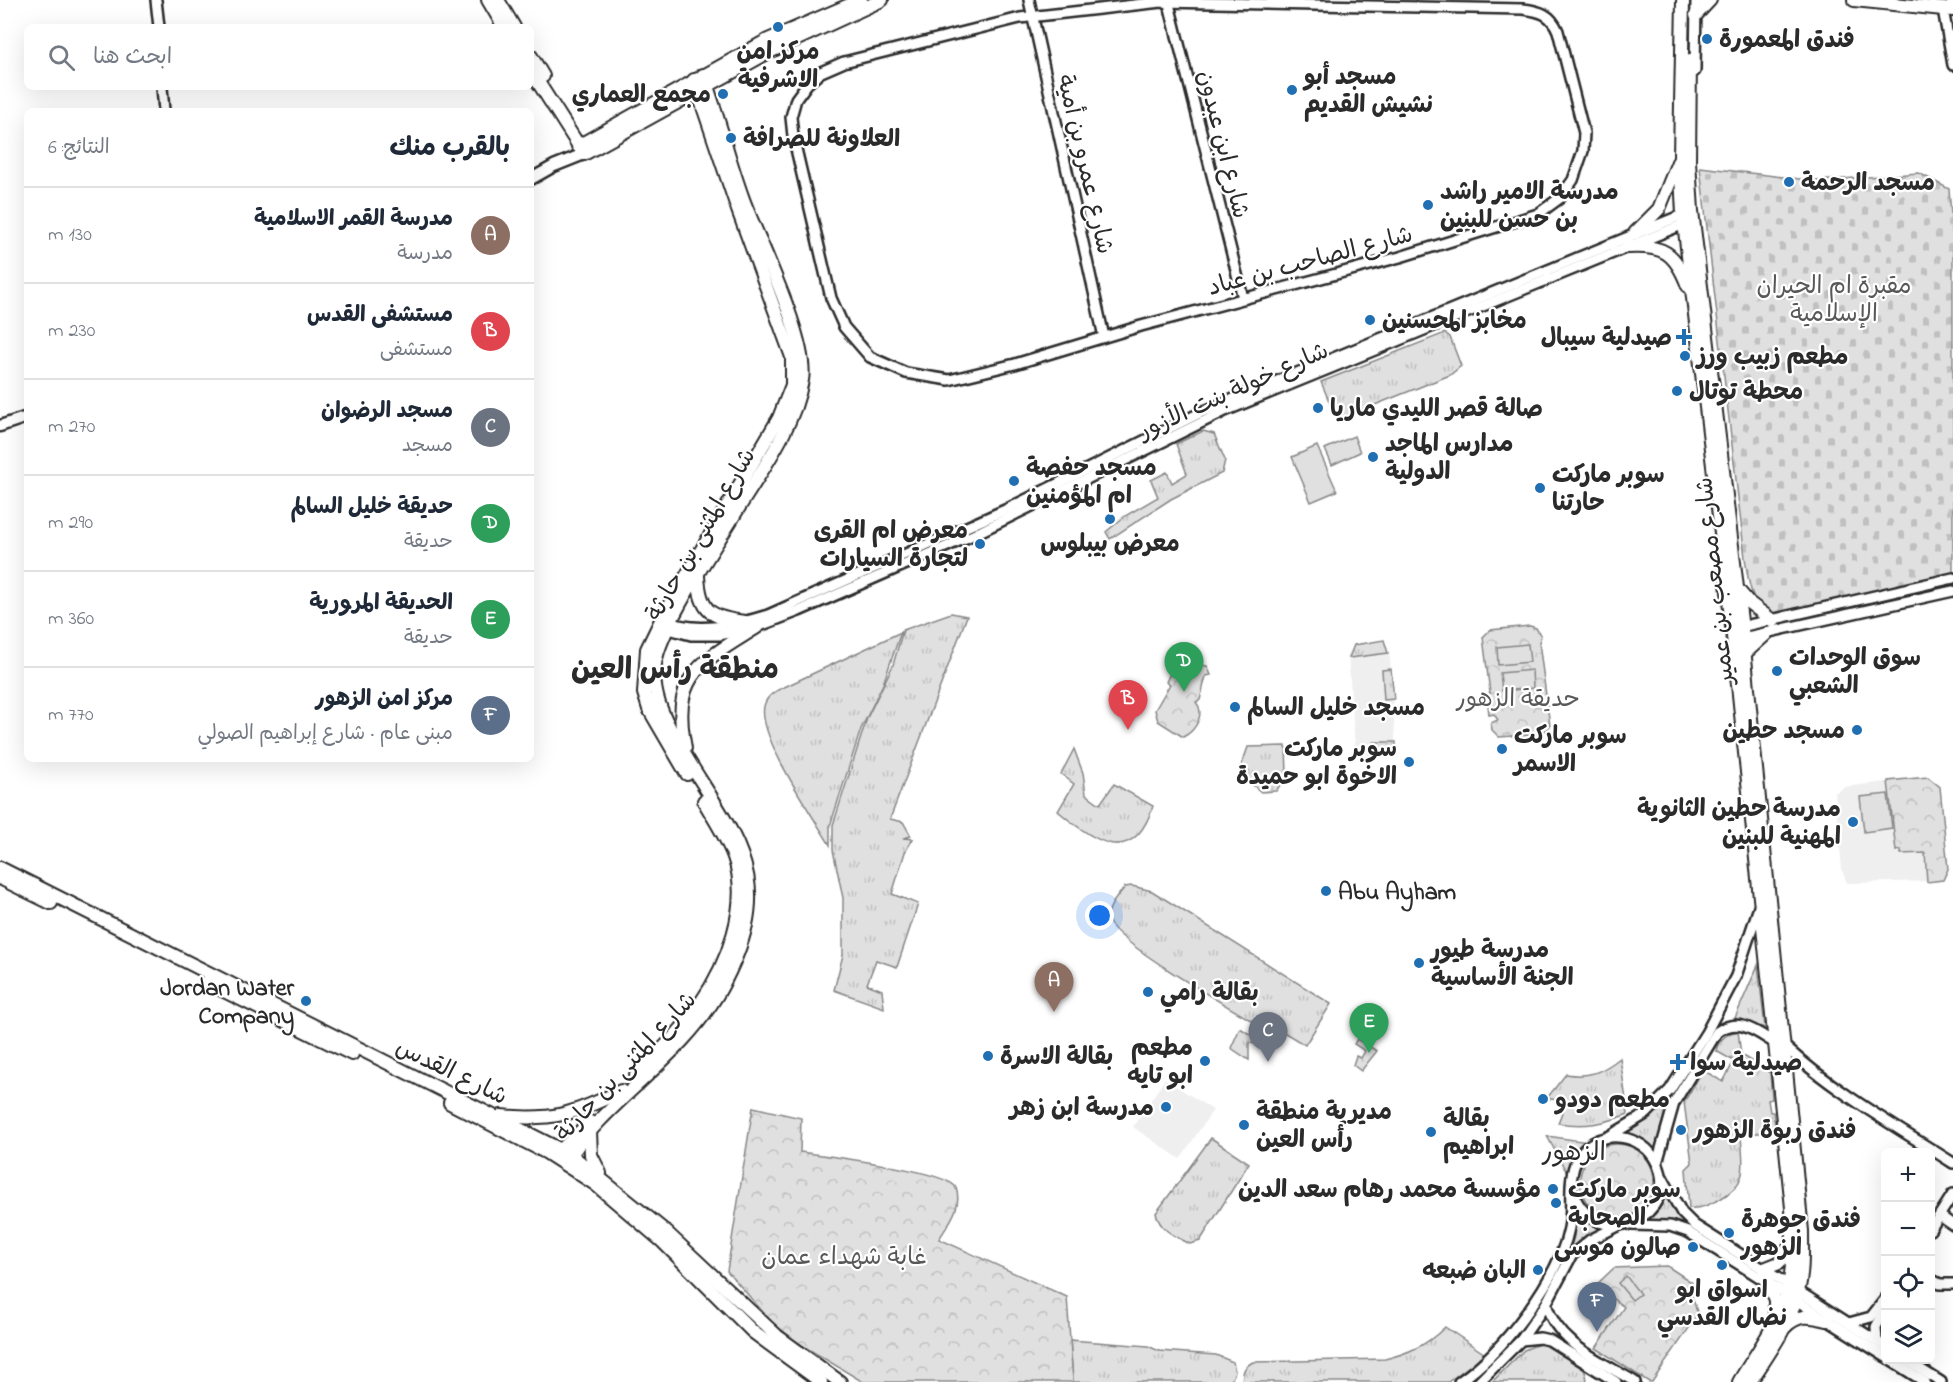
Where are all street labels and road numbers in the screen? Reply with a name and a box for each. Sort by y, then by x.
street label: شارع ابن عبدون [1186,67,1257,222]
street label: شارع عمرو بن أمية [1046,71,1121,258]
street label: شارع الصاحب بن عباد [1204,218,1417,307]
street label: شارع خولة بنت الأزور [1131,333,1335,451]
street label: شارع المثنى بن حارثة [638,442,766,628]
street label: شارع مصعب بن عمير [1688,475,1745,688]
street label: شارع المثنى بن حارثة [548,985,706,1151]
street label: شارع القدس [389,1031,513,1115]

